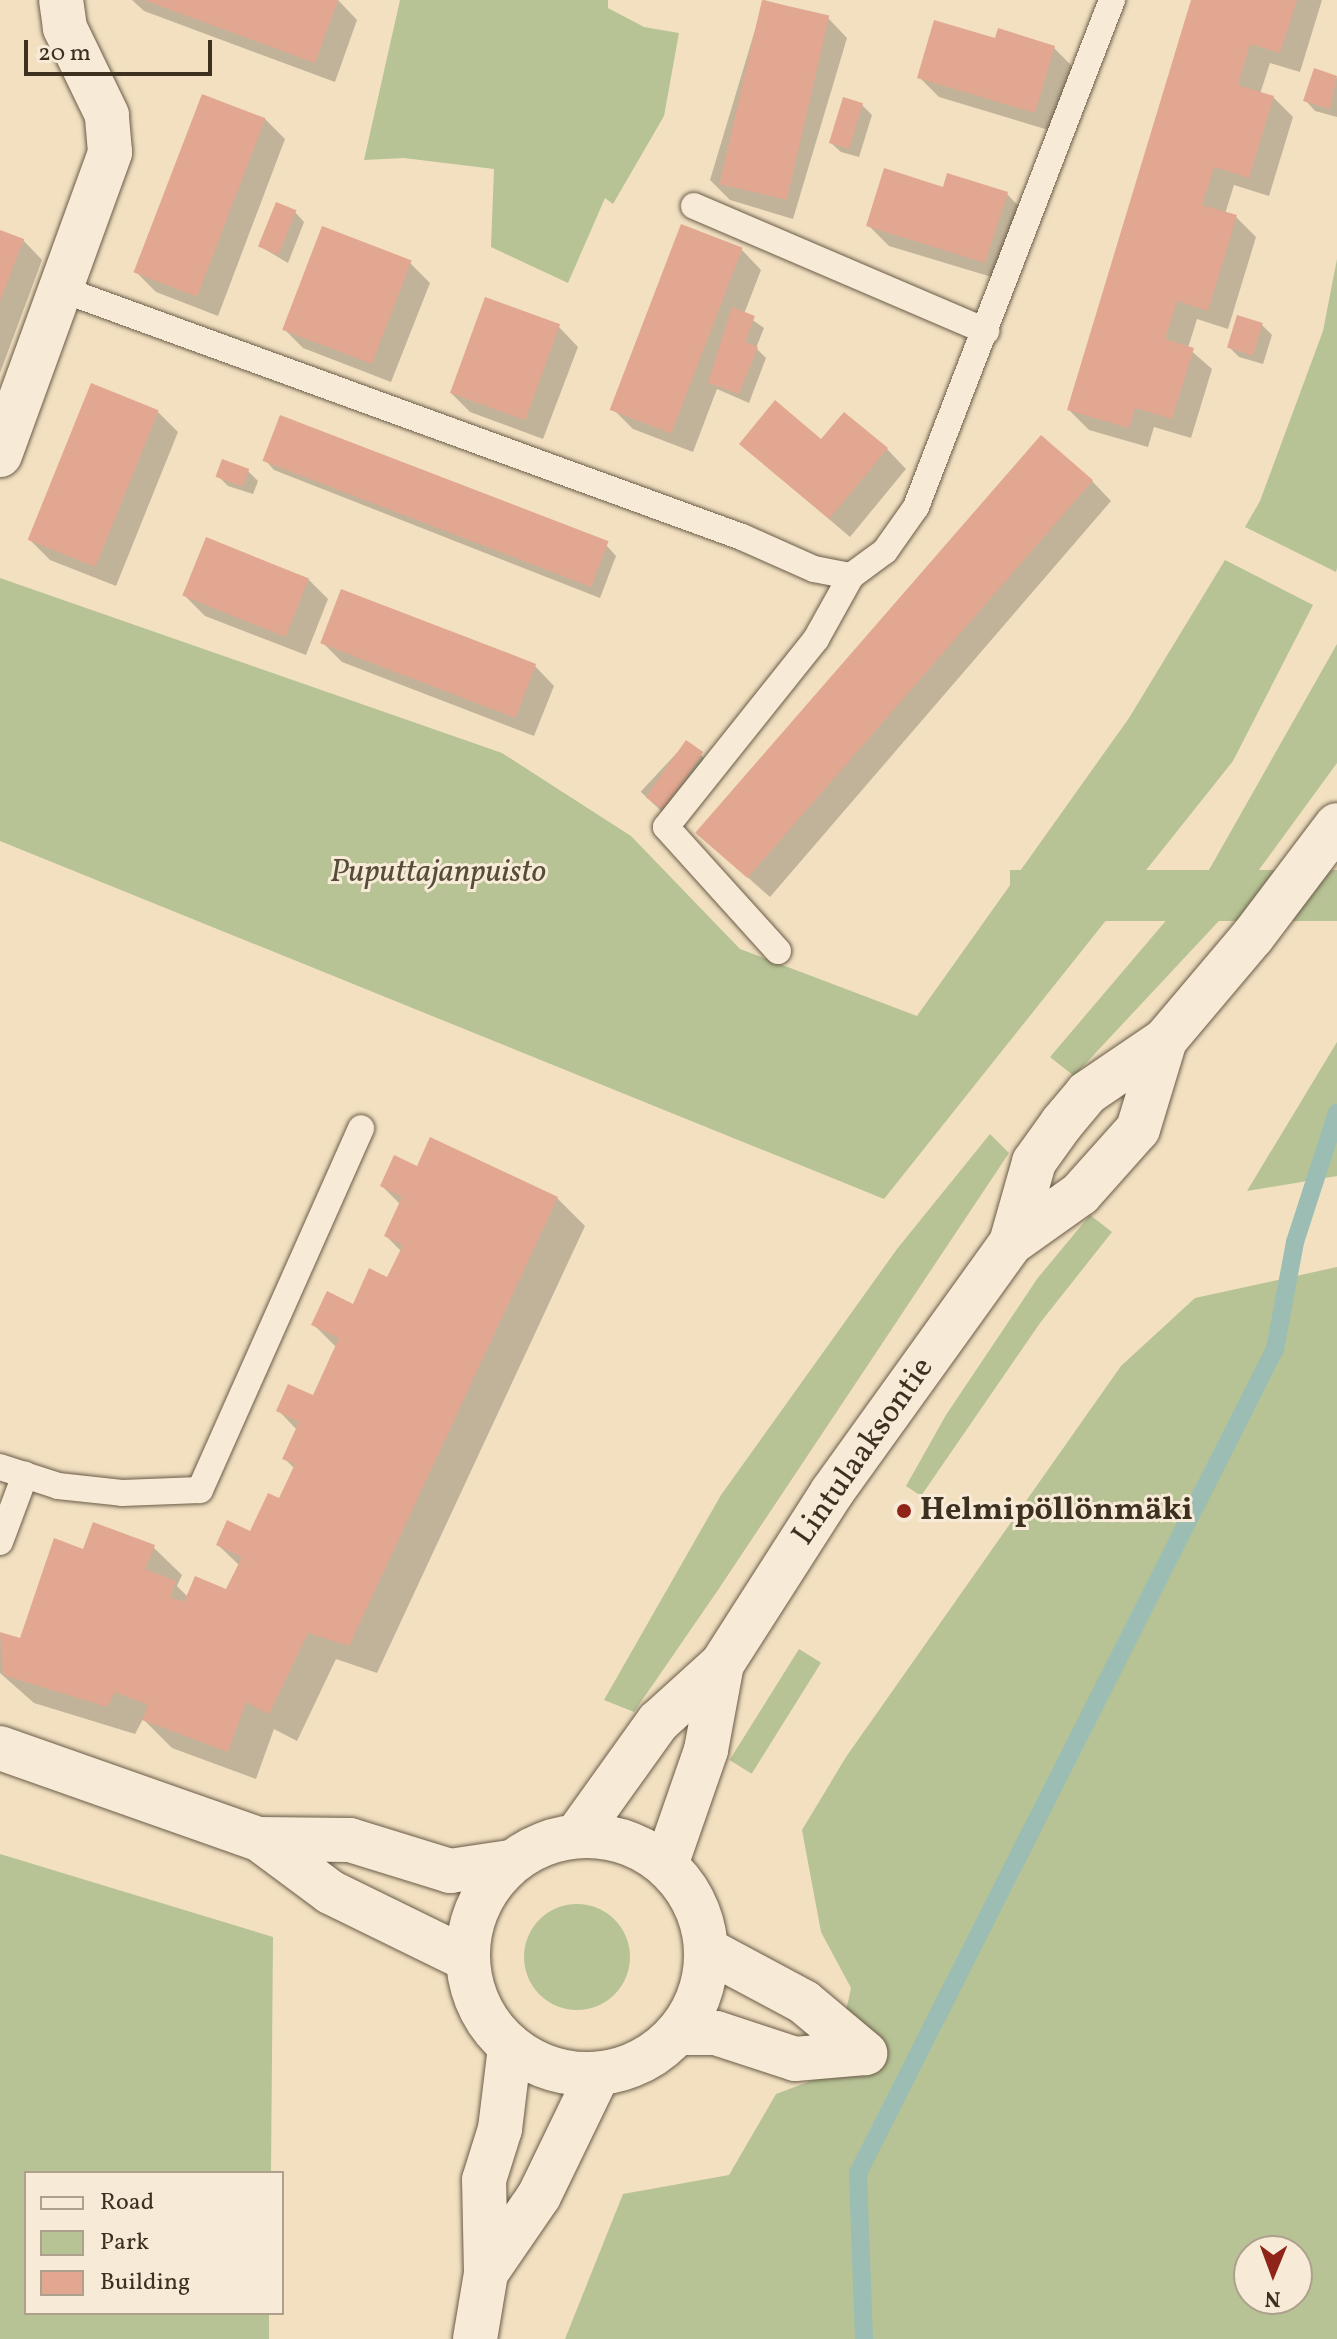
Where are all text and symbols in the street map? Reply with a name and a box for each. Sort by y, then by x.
scale bar [28,24,216,74]
text: 20 m [38,37,91,71]
park label: Puputtajanpuisto [330,854,546,892]
street label: Lintulaaksontie [785,1351,943,1553]
place label: Helmipöllönmäki [920,1492,1193,1530]
marker: Helmipöllönmäki [895,1502,913,1520]
legend [24,2171,284,2315]
text: Road [100,2186,154,2220]
text: Park [100,2226,149,2260]
north arrow [1233,2235,1313,2315]
text: Building [100,2266,190,2300]
text: N [1264,2282,1281,2313]

